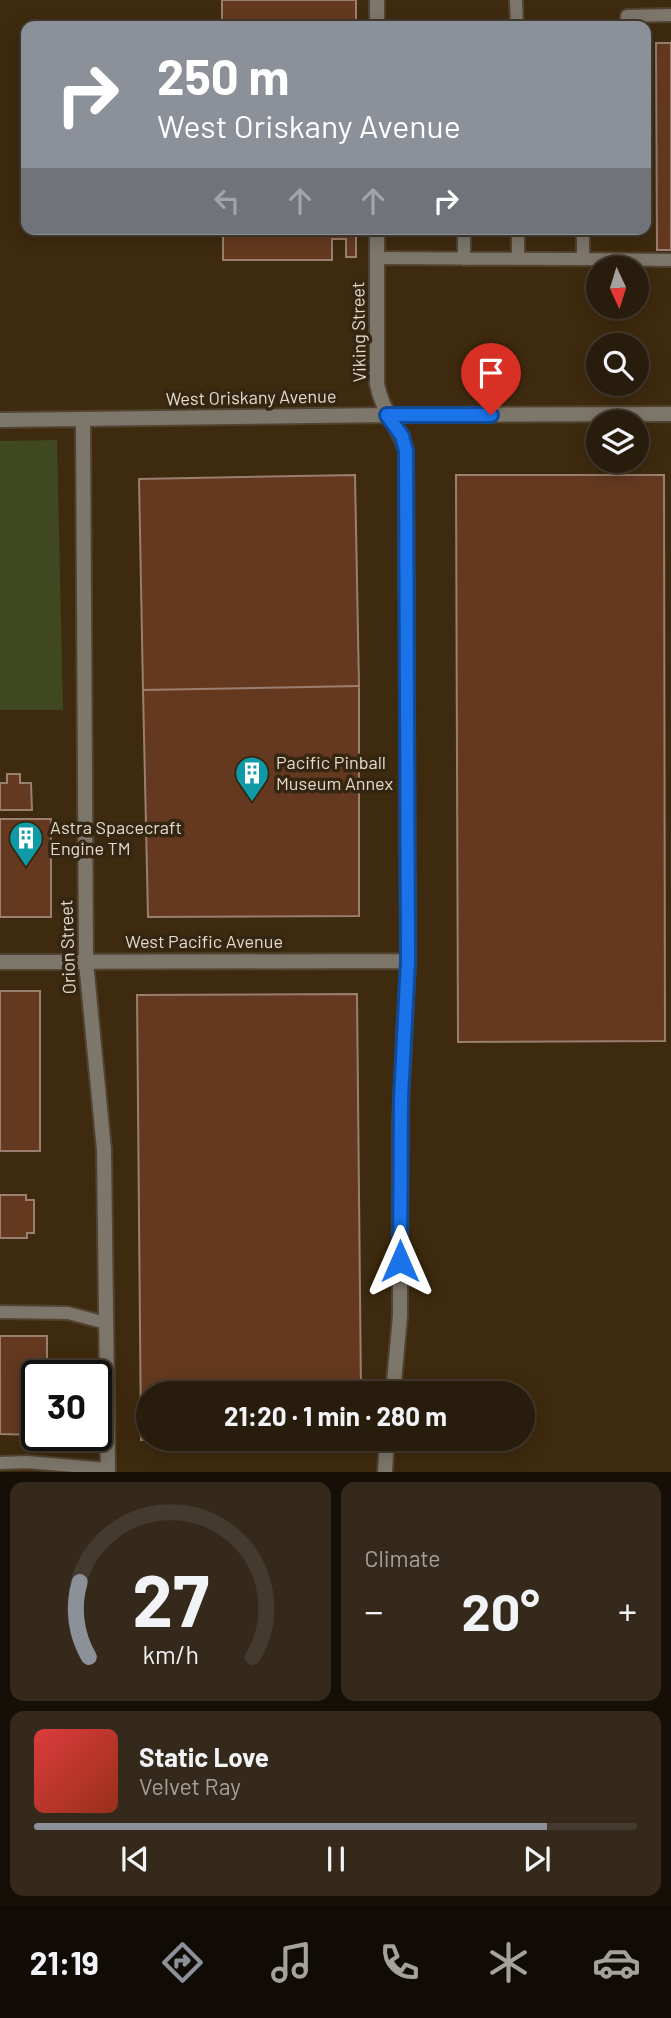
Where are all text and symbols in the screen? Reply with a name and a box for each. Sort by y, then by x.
text: 250 m [157,46,290,105]
icon: right [42,49,133,140]
text: West Oriskany Avenue [157,106,461,144]
icon: left [208,182,246,220]
icon: ahead [281,182,319,220]
icon: ahead [354,182,392,220]
icon: right [427,182,465,220]
north arrow [586,256,649,318]
map controls [586,256,649,473]
street label: Viking Street [346,281,370,383]
button: search [586,333,649,396]
pin [461,343,521,415]
icon: arrive [472,354,510,392]
street label: West Oriskany Avenue [165,385,337,409]
button: layers [586,410,649,473]
place label: Pacific Pinball Museum Annex [276,751,393,794]
building icon: Pacific Pinball Museum Annex [233,754,271,803]
place label: Astra Spacecraft Engine TM [50,816,182,859]
building icon: Astra Spacecraft Engine TM [7,819,45,868]
street label: Orion Street [54,899,80,995]
street label: West Pacific Avenue [125,930,283,952]
position arrow [363,1224,437,1298]
speed limit sign: 30 [21,1360,112,1451]
text: 21:20 · 1 min · 280 m [224,1400,447,1431]
text: Climate [365,1544,441,1572]
text: 27 [132,1555,209,1643]
text: 20° [462,1579,540,1641]
text: − [365,1587,384,1633]
text: + [618,1587,637,1633]
text: km/h [142,1639,199,1669]
text: Static Love [139,1741,269,1772]
text: Velvet Ray [139,1772,241,1800]
icon: previous [116,1840,154,1878]
icon: pause [317,1840,355,1878]
icon: next [518,1840,556,1878]
icon: directions [158,1938,207,1987]
icon: music [267,1938,316,1987]
icon: phone [375,1938,424,1987]
icon: climate [484,1938,533,1987]
icon: car [592,1938,641,1987]
text: 21:19 [30,1943,99,1981]

